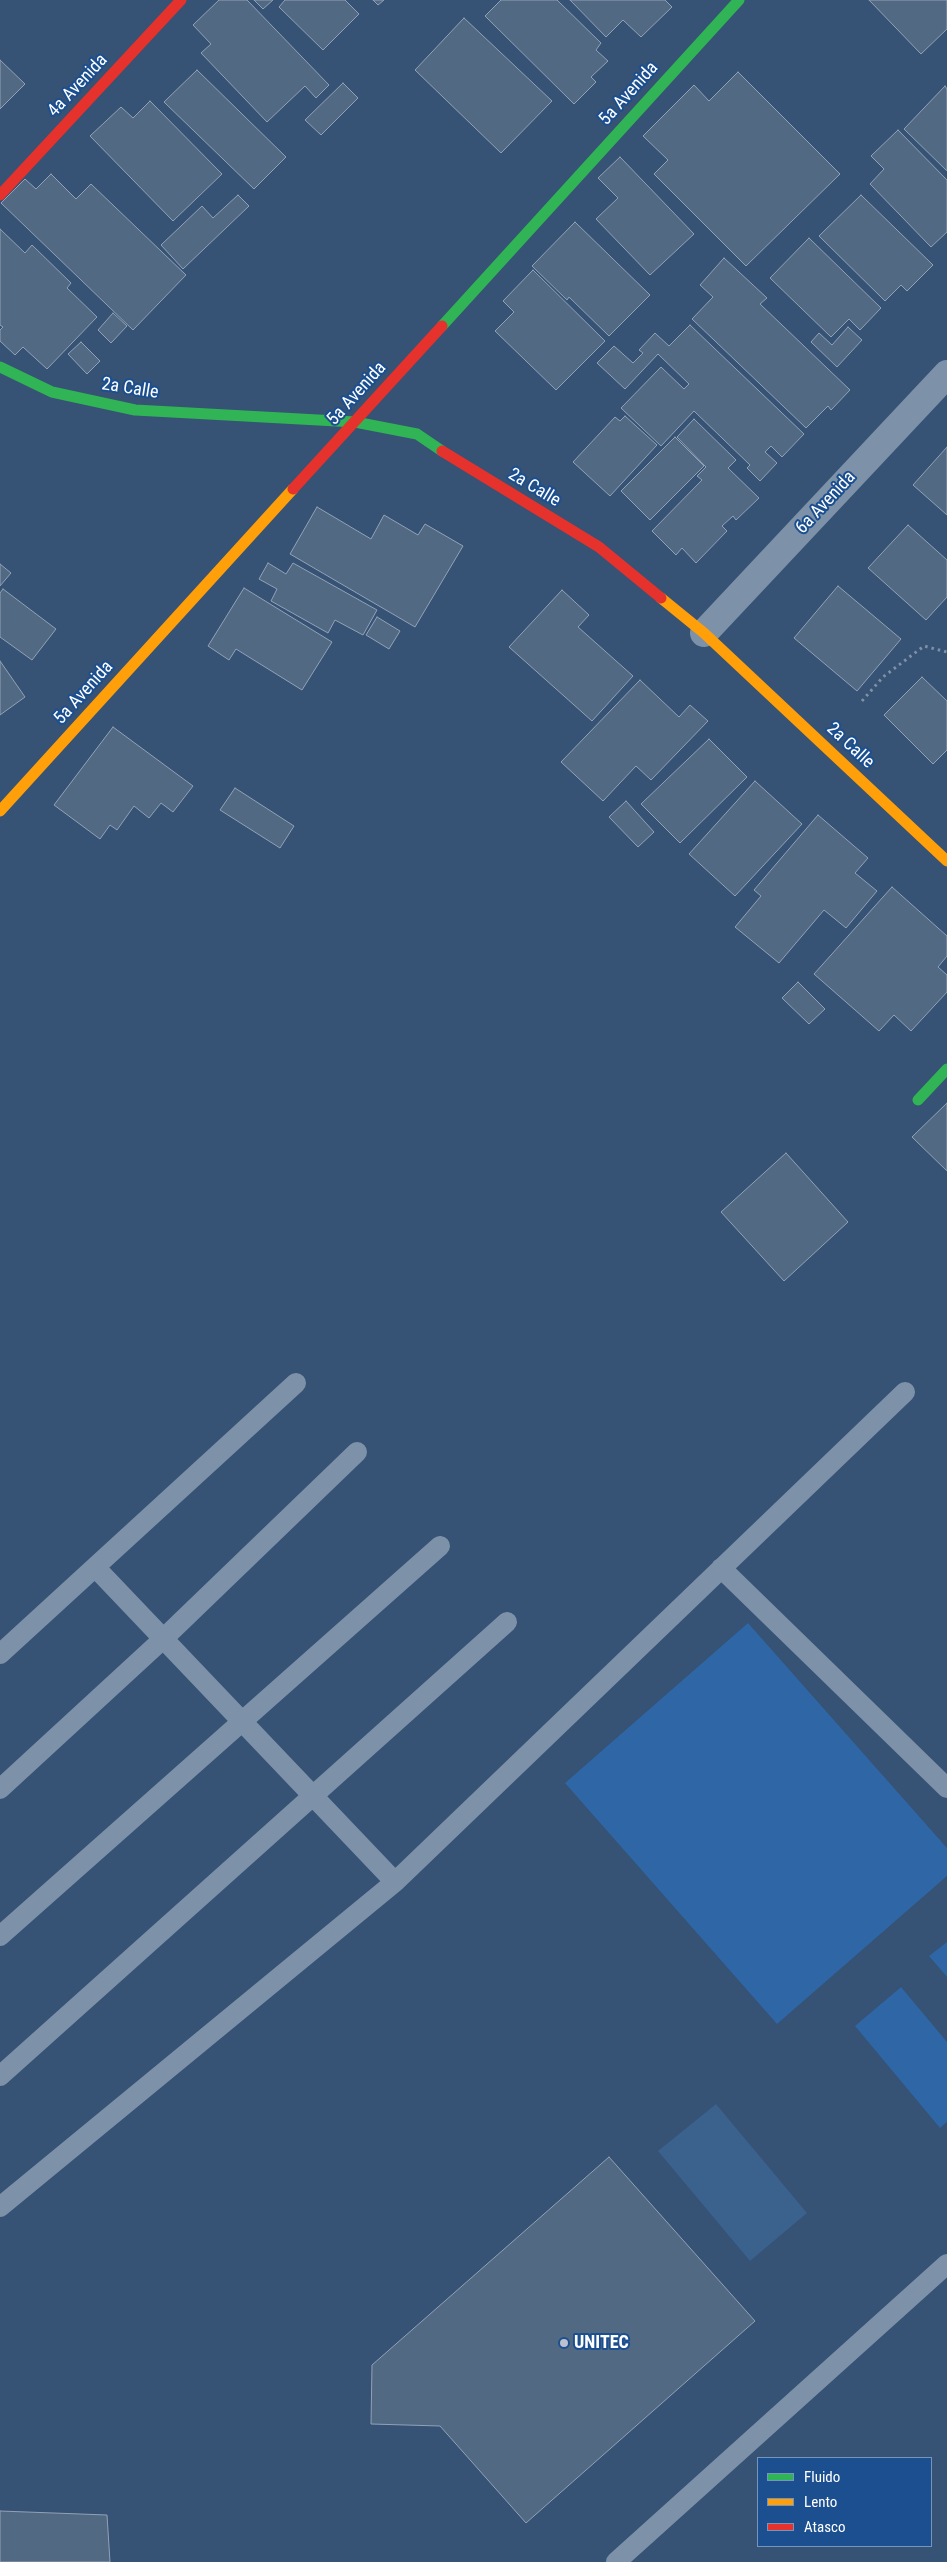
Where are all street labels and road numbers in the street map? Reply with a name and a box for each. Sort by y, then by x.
street label: 4a Avenida [44,50,112,122]
street label: 5a Avenida [595,58,663,130]
street label: 5a Avenida [323,358,391,430]
street label: 2a Calle [100,374,160,404]
street label: 2a Calle [504,464,564,512]
street label: 6a Avenida [792,467,860,539]
street label: 5a Avenida [50,657,118,729]
street label: 2a Calle [822,719,878,773]

